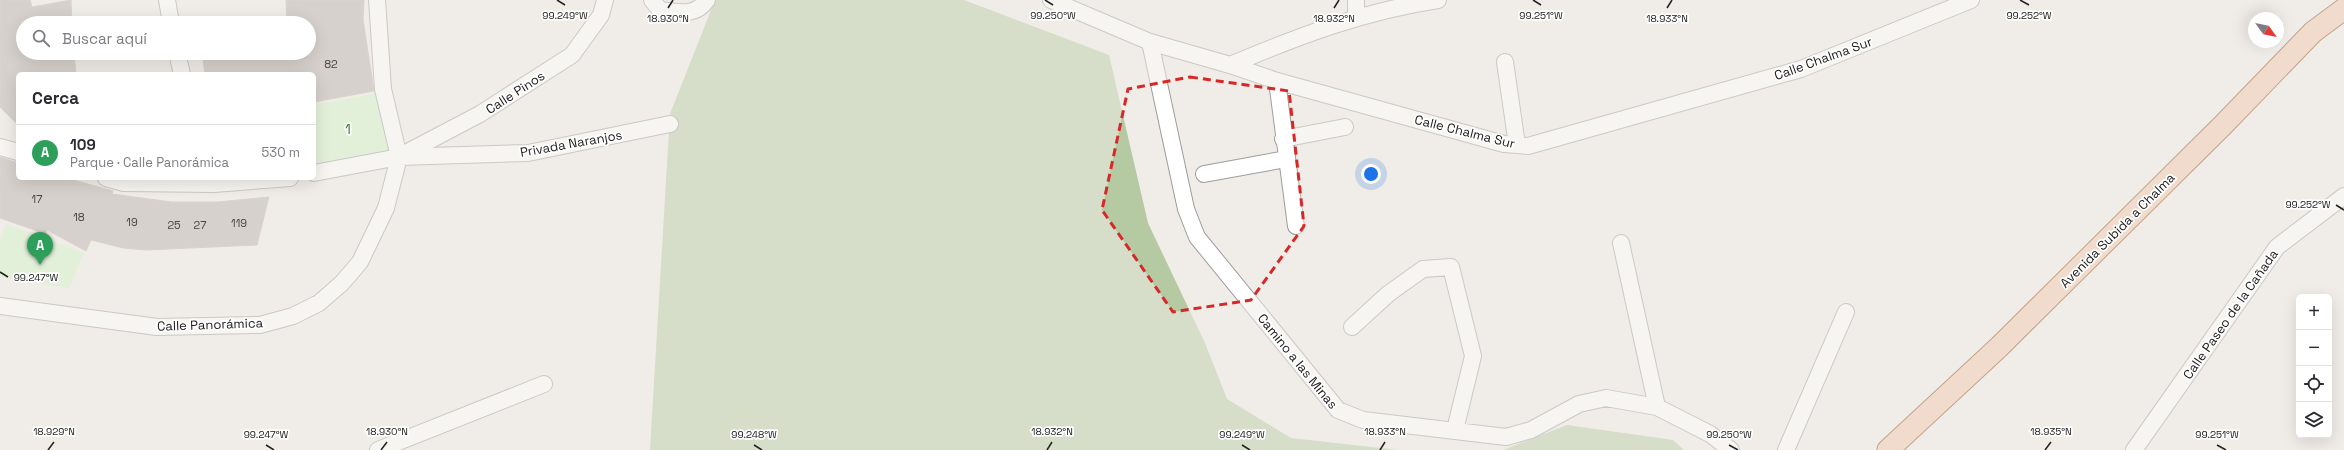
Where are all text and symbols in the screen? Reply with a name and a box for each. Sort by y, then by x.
text: 99.249°W [542,9,588,22]
text: 99.250°W [1030,9,1076,22]
text: 99.251°W [1519,9,1563,22]
text: 99.252°W [2006,9,2052,22]
text: 18.930°N [647,12,689,25]
text: 18.932°N [1313,12,1355,25]
text: 18.933°N [1646,12,1688,25]
north arrow [2248,12,2284,48]
search box [16,16,316,60]
icon: search [30,27,52,49]
text: Buscar aquí [62,29,147,48]
street label: Calle Chalma Sur [1772,33,1875,84]
house number: 82 [324,57,338,71]
street label: Calle Pinos [483,67,548,118]
text: Cerca [32,87,79,109]
street label: Calle Chalma Sur [1413,111,1517,152]
park label: 1 [345,121,351,138]
street label: Privada Naranjos [519,126,624,161]
text: 109 [70,135,96,154]
text: A [41,144,49,161]
text: 530 m [262,144,300,161]
text: Parque · Calle Panorámica [70,154,229,171]
your location [1361,164,1381,184]
street label: Avenida Subida a Chalma [2056,169,2179,291]
house number: 17 [32,192,42,206]
text: 99.252°W [2285,198,2331,211]
house number: 18 [73,210,85,224]
house number: 19 [126,215,138,229]
house number: 119 [231,216,247,230]
house number: 25 [167,218,181,232]
house number: 27 [194,218,206,232]
pin: A [27,232,53,265]
street label: Calle Paseo de la Cañada [2179,246,2282,382]
text: 99.247°W [14,271,59,284]
map controls [2296,294,2332,438]
button: + [2296,294,2332,330]
street label: Camino a las Minas [1254,310,1341,413]
street label: Calle Panorámica [157,314,264,335]
button: − [2296,330,2332,366]
button: locate [2296,366,2332,402]
button: layers [2296,402,2332,438]
text: 18.929°N [33,425,75,438]
text: 18.930°N [366,425,408,438]
text: 18.932°N [1031,425,1073,438]
text: 18.933°N [1364,425,1406,438]
text: 18.935°N [2030,425,2072,438]
text: 99.247°W [244,428,289,441]
text: 99.248°W [731,428,777,441]
text: 99.249°W [1219,428,1265,441]
text: 99.250°W [1706,428,1752,441]
text: 99.251°W [2195,428,2239,441]

